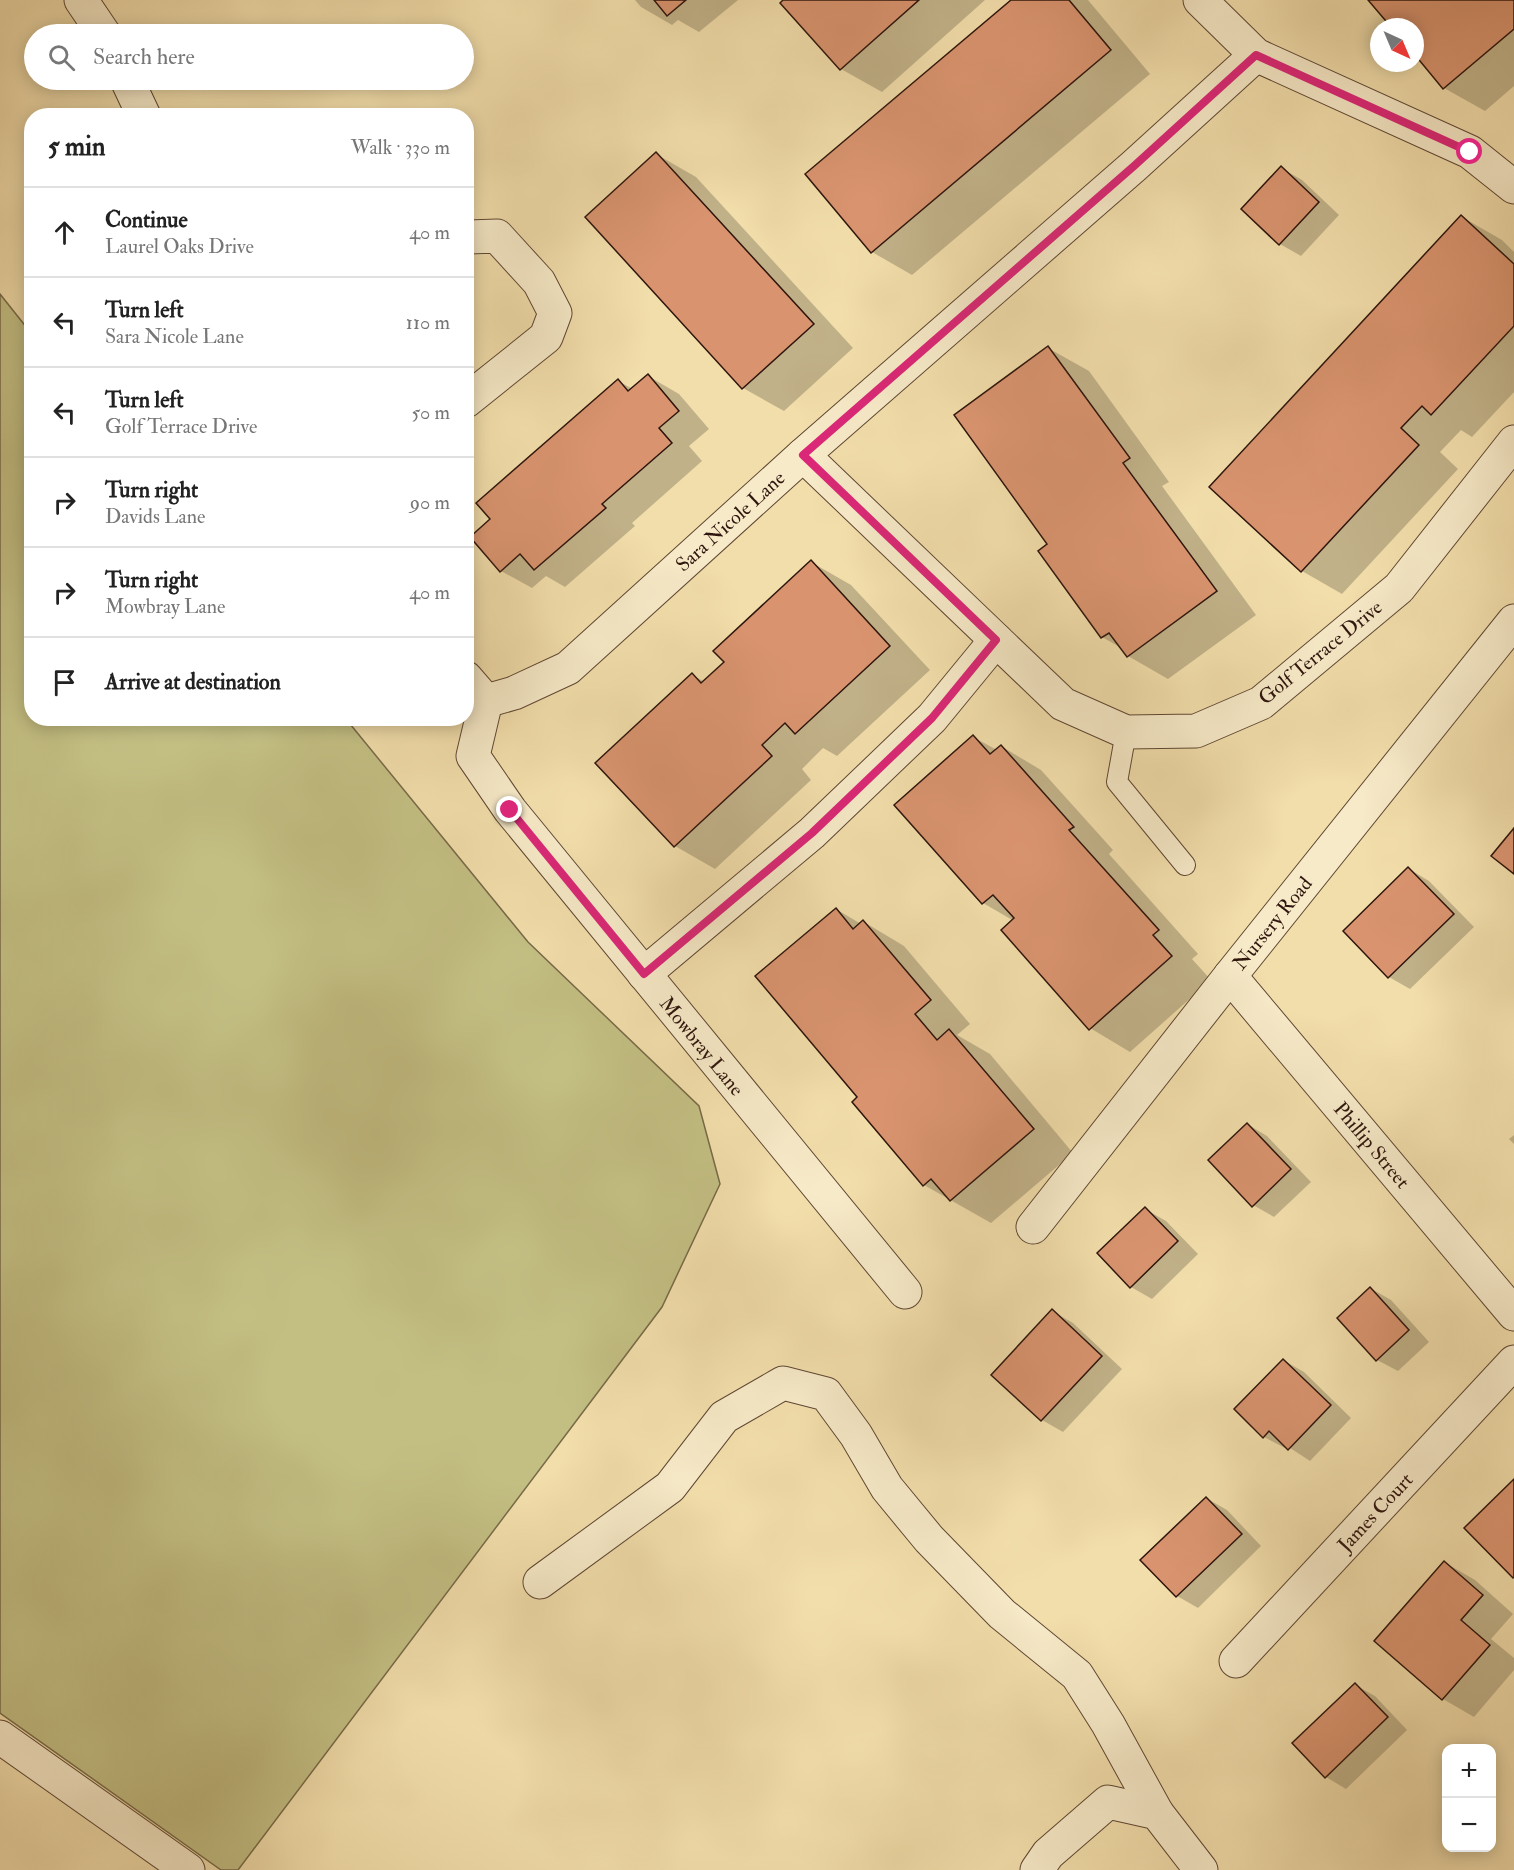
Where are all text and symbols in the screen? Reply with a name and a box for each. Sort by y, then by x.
north arrow [1370,18,1424,72]
search box [24,24,474,90]
icon: search [45,41,78,74]
text: Search here [93,43,195,71]
text: 5 min [48,131,105,163]
text: Walk · 330 m [351,135,450,160]
route start [1456,138,1482,164]
text: Continue [105,206,188,234]
icon: ahead [48,216,81,249]
text: 40 m [409,220,450,245]
text: Laurel Oaks Drive [105,234,254,259]
text: Turn left [105,296,184,324]
icon: left [48,306,81,339]
text: 110 m [406,310,450,335]
text: Sara Nicole Lane [105,324,244,349]
text: Turn left [105,386,184,414]
icon: left [48,396,81,429]
text: 50 m [411,400,450,425]
text: Golf Terrace Drive [105,414,257,439]
street label: Sara Nicole Lane [670,466,790,577]
text: Turn right [105,476,198,504]
icon: right [48,486,81,519]
text: 90 m [410,490,450,515]
text: Davids Lane [105,504,205,529]
text: Turn right [105,566,198,594]
icon: right [48,576,81,609]
text: 40 m [409,580,450,605]
text: Mowbray Lane [105,594,225,619]
street label: Golf Terrace Drive [1253,595,1387,710]
icon: arrive [48,666,81,699]
text: Arrive at destination [105,668,281,696]
route end [496,796,522,822]
street label: Nursery Road [1227,872,1318,975]
street label: Mowbray Lane [654,992,749,1101]
street label: Phillip Street [1327,1097,1415,1195]
street label: James Court [1332,1467,1419,1558]
map controls [1442,1744,1496,1852]
button: + [1442,1744,1496,1798]
button: − [1442,1798,1496,1852]

